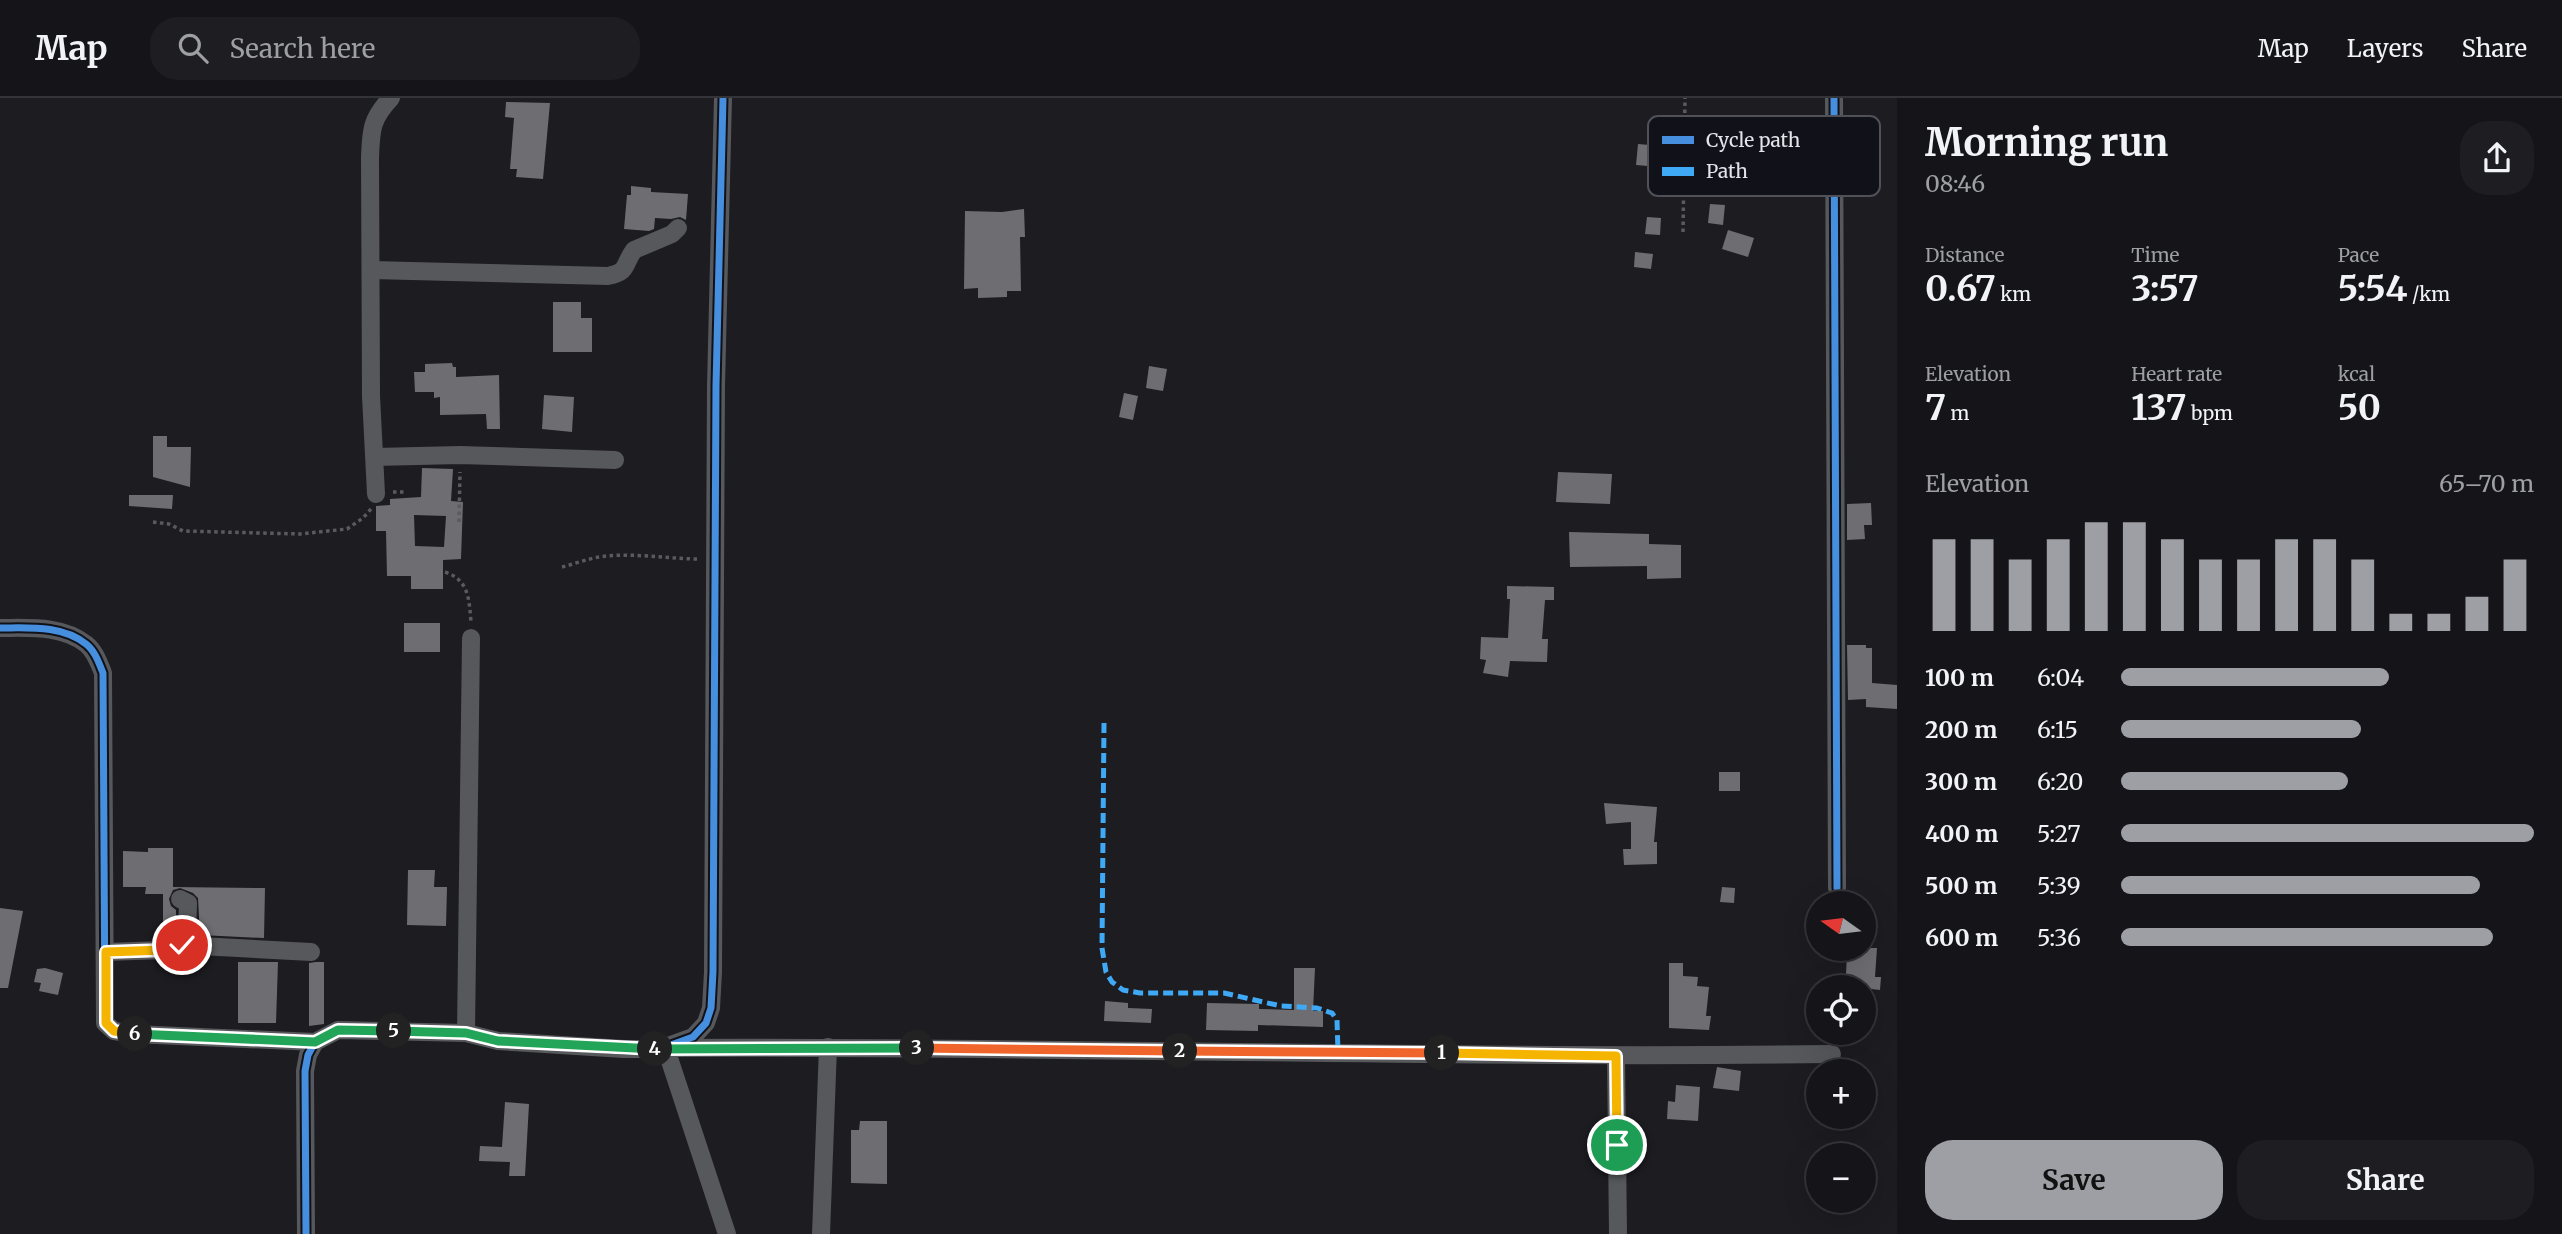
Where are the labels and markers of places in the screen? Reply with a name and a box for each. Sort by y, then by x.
pin [152,915,212,975]
pin: 5 [376,1014,412,1048]
pin: 6 [118,1016,152,1052]
pin: 3 [900,1030,934,1066]
pin: 4 [638,1032,672,1066]
pin: 2 [1162,1034,1198,1068]
pin: 1 [1424,1035,1460,1070]
pin [1587,1115,1647,1175]

